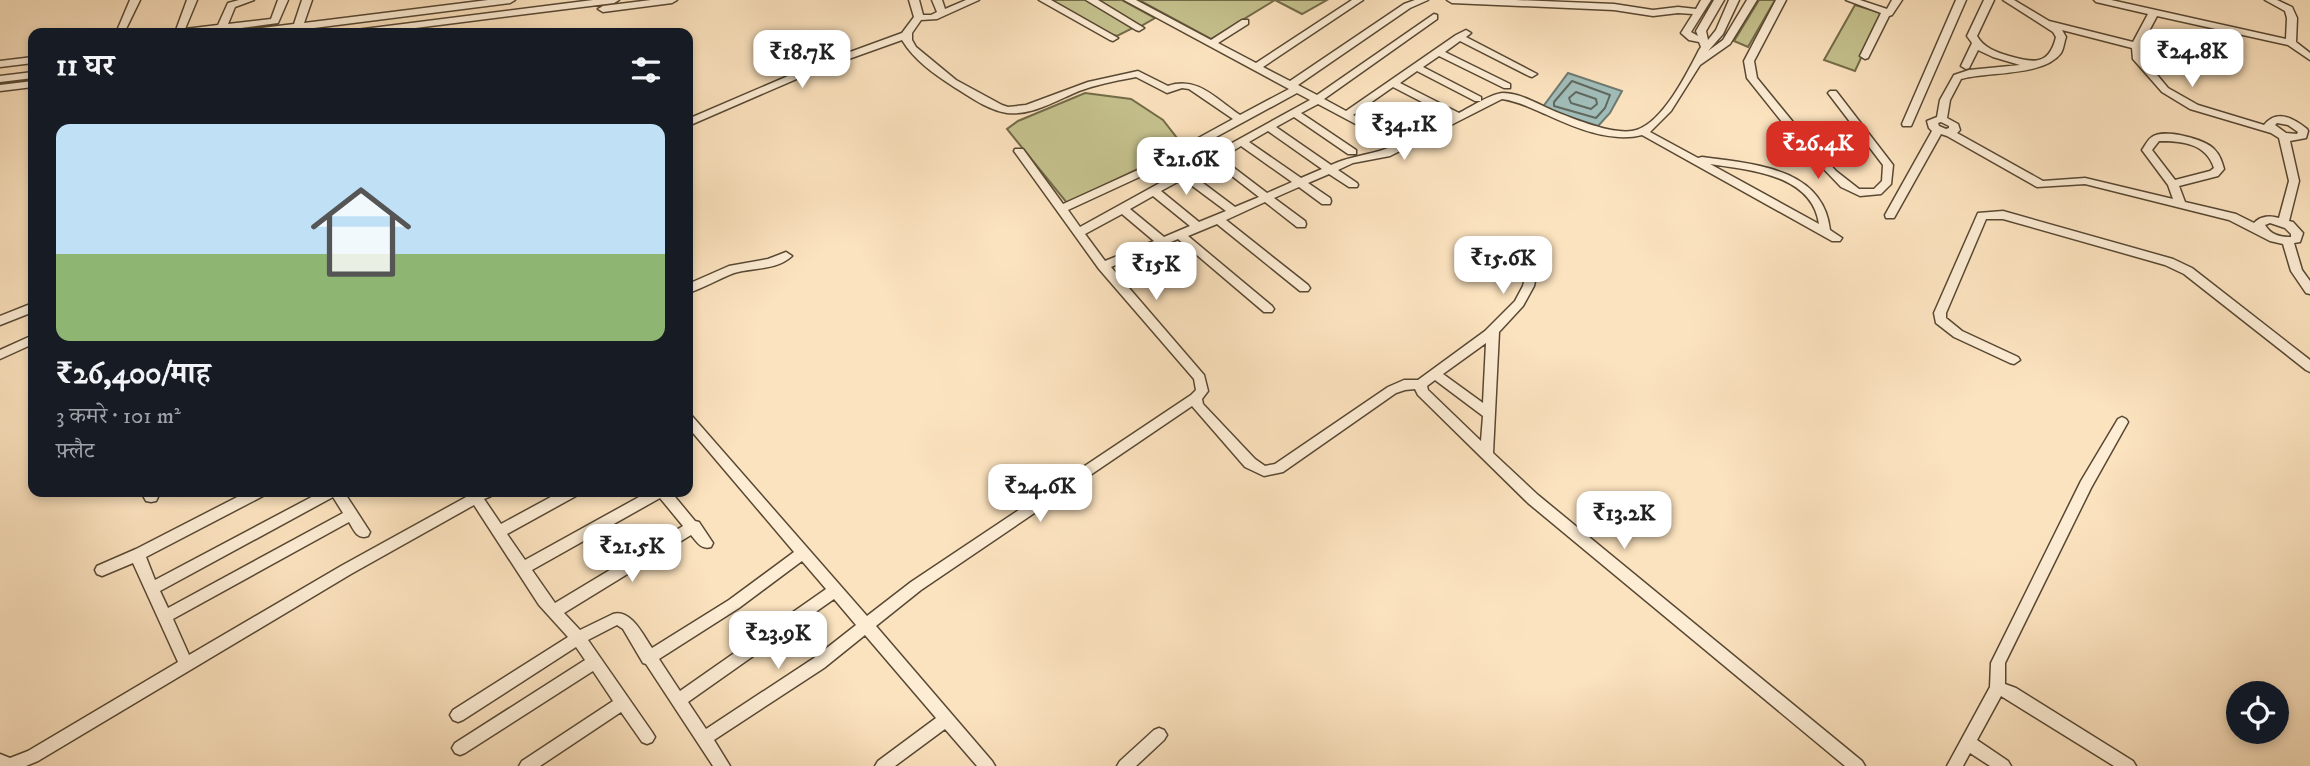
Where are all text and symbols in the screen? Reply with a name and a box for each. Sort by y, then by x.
pin: ₹24.8K [2135,29,2249,89]
pin: ₹18.7K [745,31,859,90]
text: ₹24.8K [2156,37,2228,66]
text: ₹18.7K [769,38,835,67]
text: 11 घर [56,48,114,85]
icon: filters [627,51,665,89]
pin: ₹34.1K [1347,102,1461,162]
text: ₹34.1K [1371,110,1437,139]
pin: ₹26.4K [1761,122,1875,181]
text: ₹26.4K [1782,129,1854,158]
pin: ₹21.6K [1129,138,1243,197]
text: ₹21.6K [1153,145,1219,174]
icon: home [298,169,424,295]
pin: ₹15.6K [1446,236,1560,296]
pin: ₹15K [1115,243,1197,302]
text: ₹15.6K [1470,244,1536,273]
text: ₹15K [1132,250,1180,279]
text: ₹26,400/माह [56,356,210,393]
text: 3 कमरे · 101 m² [56,402,181,431]
text: फ़्लैट [56,437,94,466]
pin: ₹24.6K [983,464,1097,524]
text: ₹24.6K [1004,472,1076,501]
pin: ₹13.2K [1567,491,1681,551]
text: ₹13.2K [1593,499,1655,528]
pin: ₹21.5K [575,524,689,584]
text: ₹21.5K [599,532,665,561]
pin: ₹23.9K [721,612,835,671]
text: ₹23.9K [745,619,811,648]
map controls [2226,681,2289,744]
button: locate [2226,681,2289,744]

